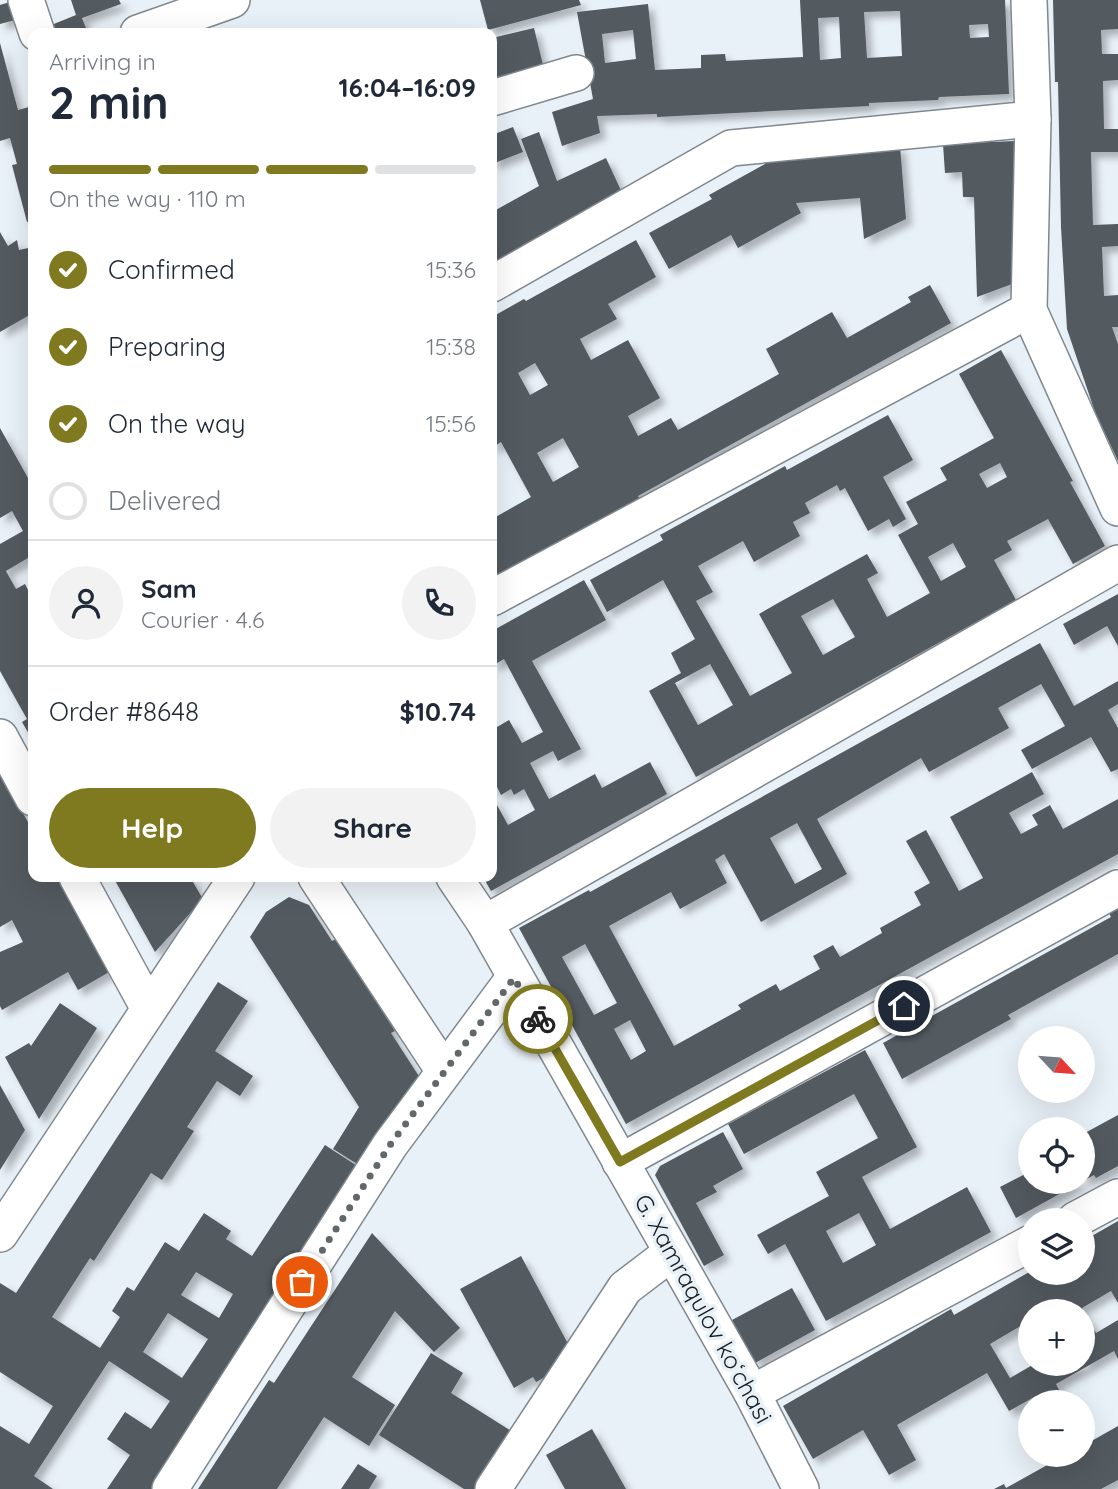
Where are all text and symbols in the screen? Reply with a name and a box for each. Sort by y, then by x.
text: Arriving in [49,47,156,76]
text: 16:04–16:09 [338,71,476,104]
text: 2 min [49,73,169,131]
text: On the way · 110 m [49,184,246,213]
icon: check [49,251,87,289]
text: Confirmed [108,253,235,286]
text: 15:36 [426,255,476,284]
icon: check [49,328,87,366]
text: Preparing [108,330,226,363]
text: 15:38 [426,332,476,361]
icon: check [49,405,87,443]
text: On the way [108,407,246,440]
text: 15:56 [426,409,476,438]
text: Delivered [108,484,221,517]
button: person [49,566,123,640]
button: phone [402,566,476,640]
text: Sam [141,572,197,605]
text: Courier · 4.6 [141,605,264,634]
text: Order #8648 [49,695,199,728]
text: $10.74 [399,695,476,728]
button: Help [49,788,256,868]
button: Share [270,788,476,868]
pin [874,976,934,1036]
courier [503,984,573,1054]
icon: home [885,987,923,1025]
icon: bike [519,1000,557,1038]
north arrow [1018,1026,1096,1102]
map controls [1018,1026,1095,1467]
button: locate [1018,1117,1095,1194]
street label: G. Xamraqulov koʻchasi [628,1189,779,1429]
button: layers [1018,1208,1095,1285]
pin [272,1252,332,1312]
icon: bag [283,1263,321,1301]
button: + [1018,1299,1095,1376]
button: − [1018,1390,1095,1467]

